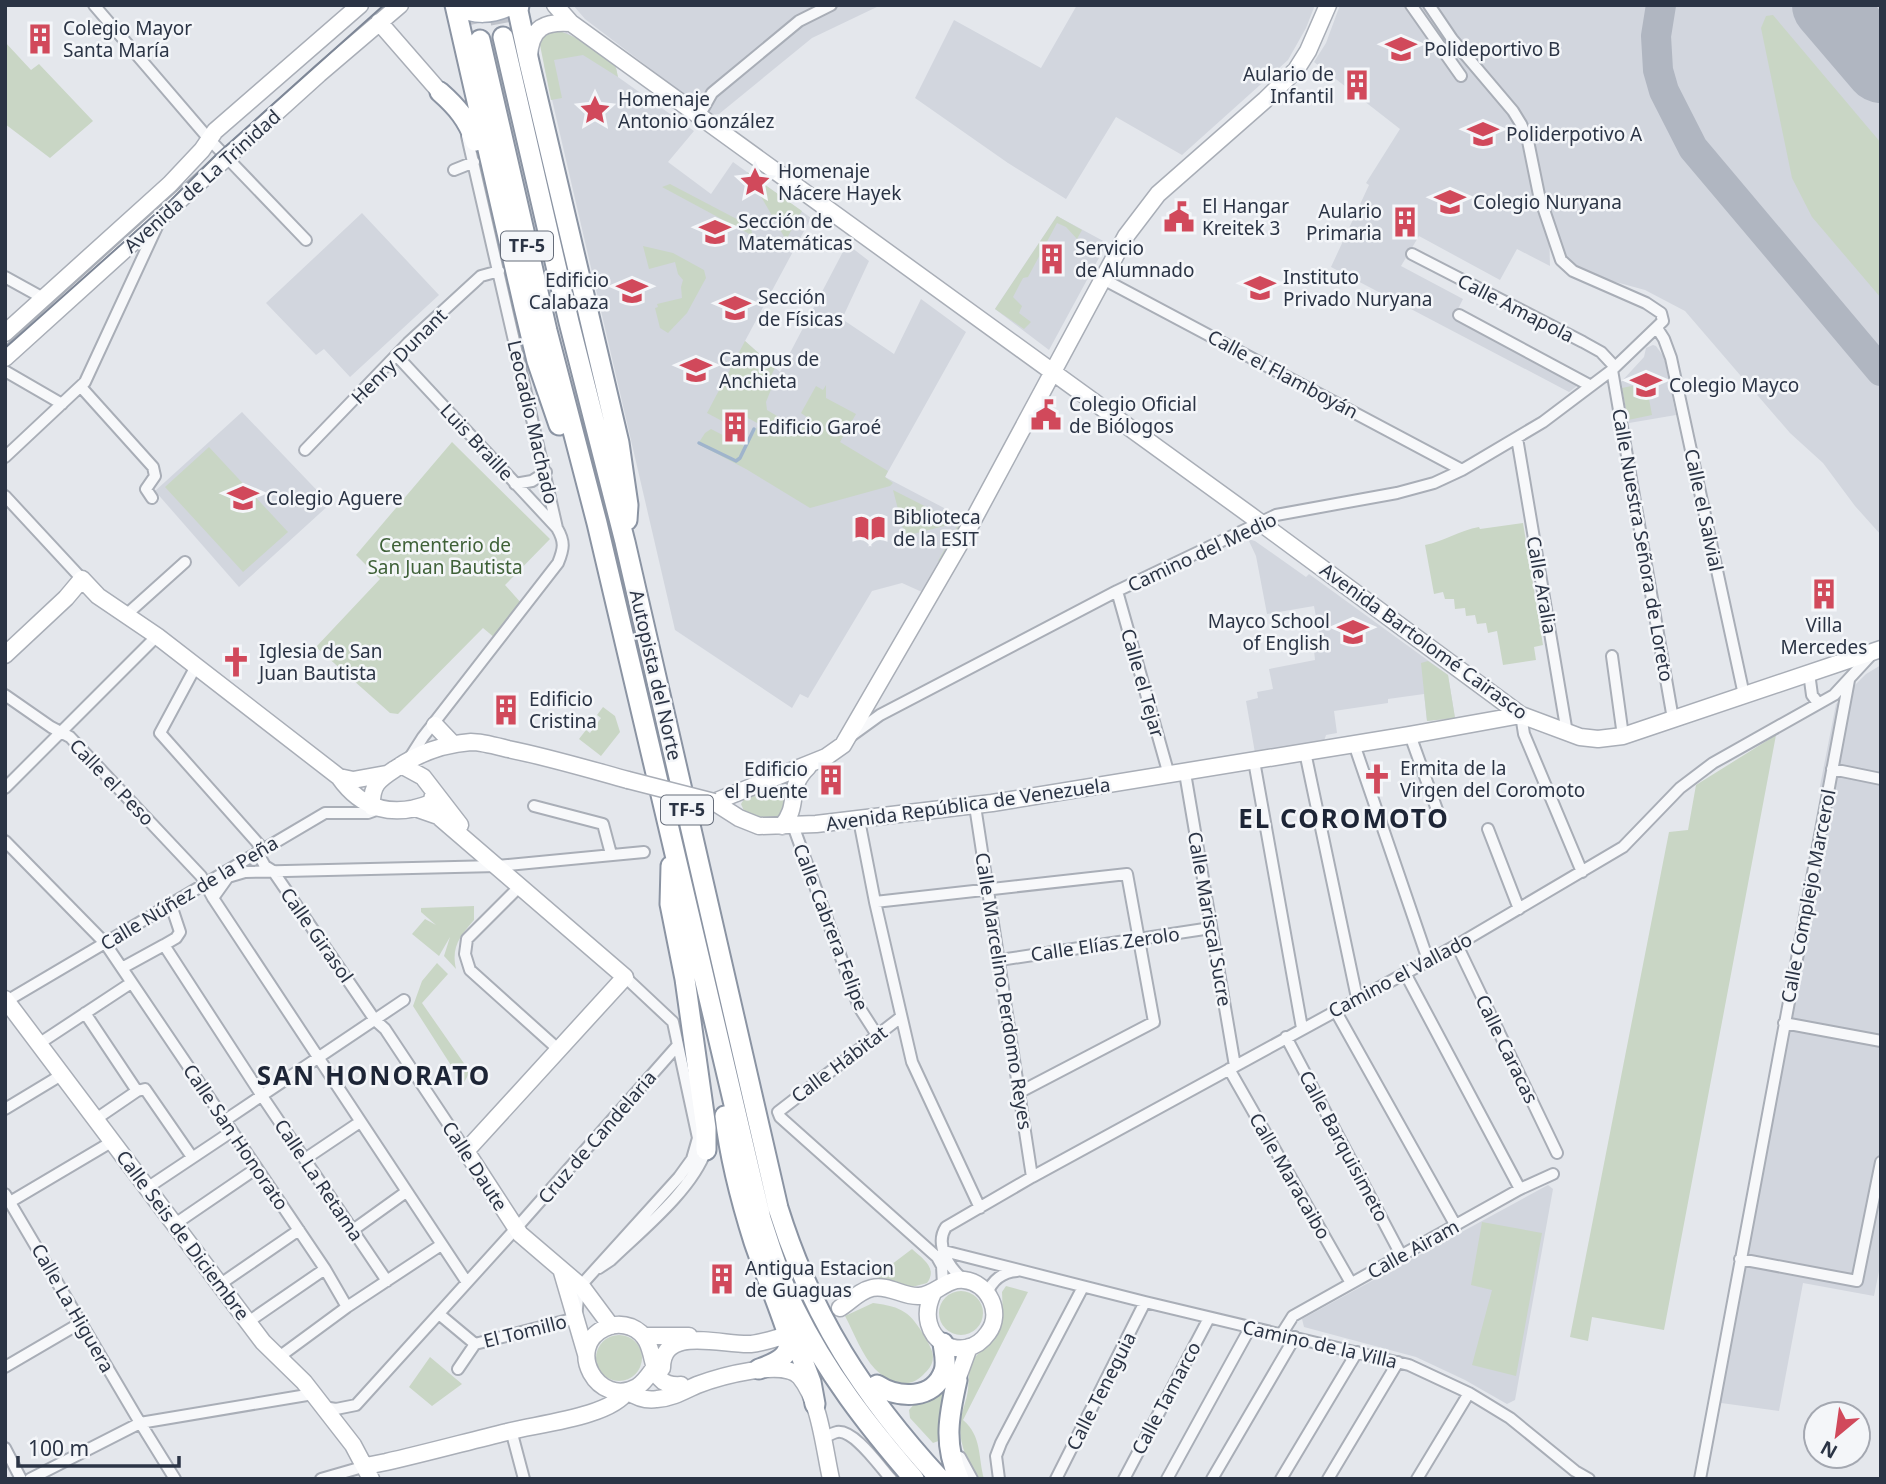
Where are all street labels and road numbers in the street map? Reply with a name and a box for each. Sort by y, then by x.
street label: Avenida de La Trinidad [118,104,286,258]
road number: TF-5 [501,232,553,260]
street label: Calle Amapola [1453,267,1579,349]
street label: Henry Dunant [345,302,453,410]
street label: Calle el Flamboyán [1203,323,1363,425]
street label: Leocadio Machado [501,337,565,507]
street label: Luis Braille [435,398,519,486]
street label: Calle Nuestra Señora de Loreto [1606,406,1680,684]
street label: Calle el Salvial [1678,446,1730,574]
street label: Camino del Medio [1123,506,1281,598]
street label: Calle Aralia [1521,534,1563,636]
street label: Avenida Bartolomé Cairasco [1315,557,1533,725]
street label: Autopista del Norte [624,587,688,763]
street label: Calle el Tejar [1115,626,1171,741]
street label: Calle el Peso [64,733,160,831]
street label: Avenida República de Venezuela [824,771,1112,837]
street label: Calle Complejo Marcerol [1775,787,1841,1005]
road number: TF-5 [661,796,713,824]
street label: Calle Núñez de la Peña [95,830,283,956]
street label: Calle Mariscal Sucre [1182,830,1238,1008]
street label: Calle Cabrera Felipe [787,840,875,1014]
street label: Calle Marcelino Perdomo Reyes [969,851,1039,1131]
street label: Calle Girasol [275,882,359,988]
street label: Calle Elías Zerolo [1029,921,1181,967]
street label: Camino el Vallado [1324,926,1476,1024]
street label: Calle Caracas [1469,990,1545,1108]
street label: Calle Hábitat [786,1019,892,1109]
street label: Calle San Honorato [177,1059,295,1215]
street label: Cruz de Candelaria [532,1065,662,1209]
street label: Calle Barquisimeto [1293,1066,1395,1226]
street label: Calle Maracaibo [1243,1108,1337,1244]
street label: Calle La Retama [268,1114,370,1246]
street label: Calle Daute [436,1116,514,1216]
street label: Calle Seis de Diciembre [110,1145,256,1325]
street label: Calle Airam [1363,1213,1463,1285]
street label: Calle La Higuera [26,1239,120,1377]
street label: El Tomillo [481,1308,569,1354]
street label: Camino de la Villa [1240,1314,1400,1374]
street label: Calle Teneguia [1060,1327,1142,1455]
street label: Calle Tamarco [1125,1337,1207,1459]

